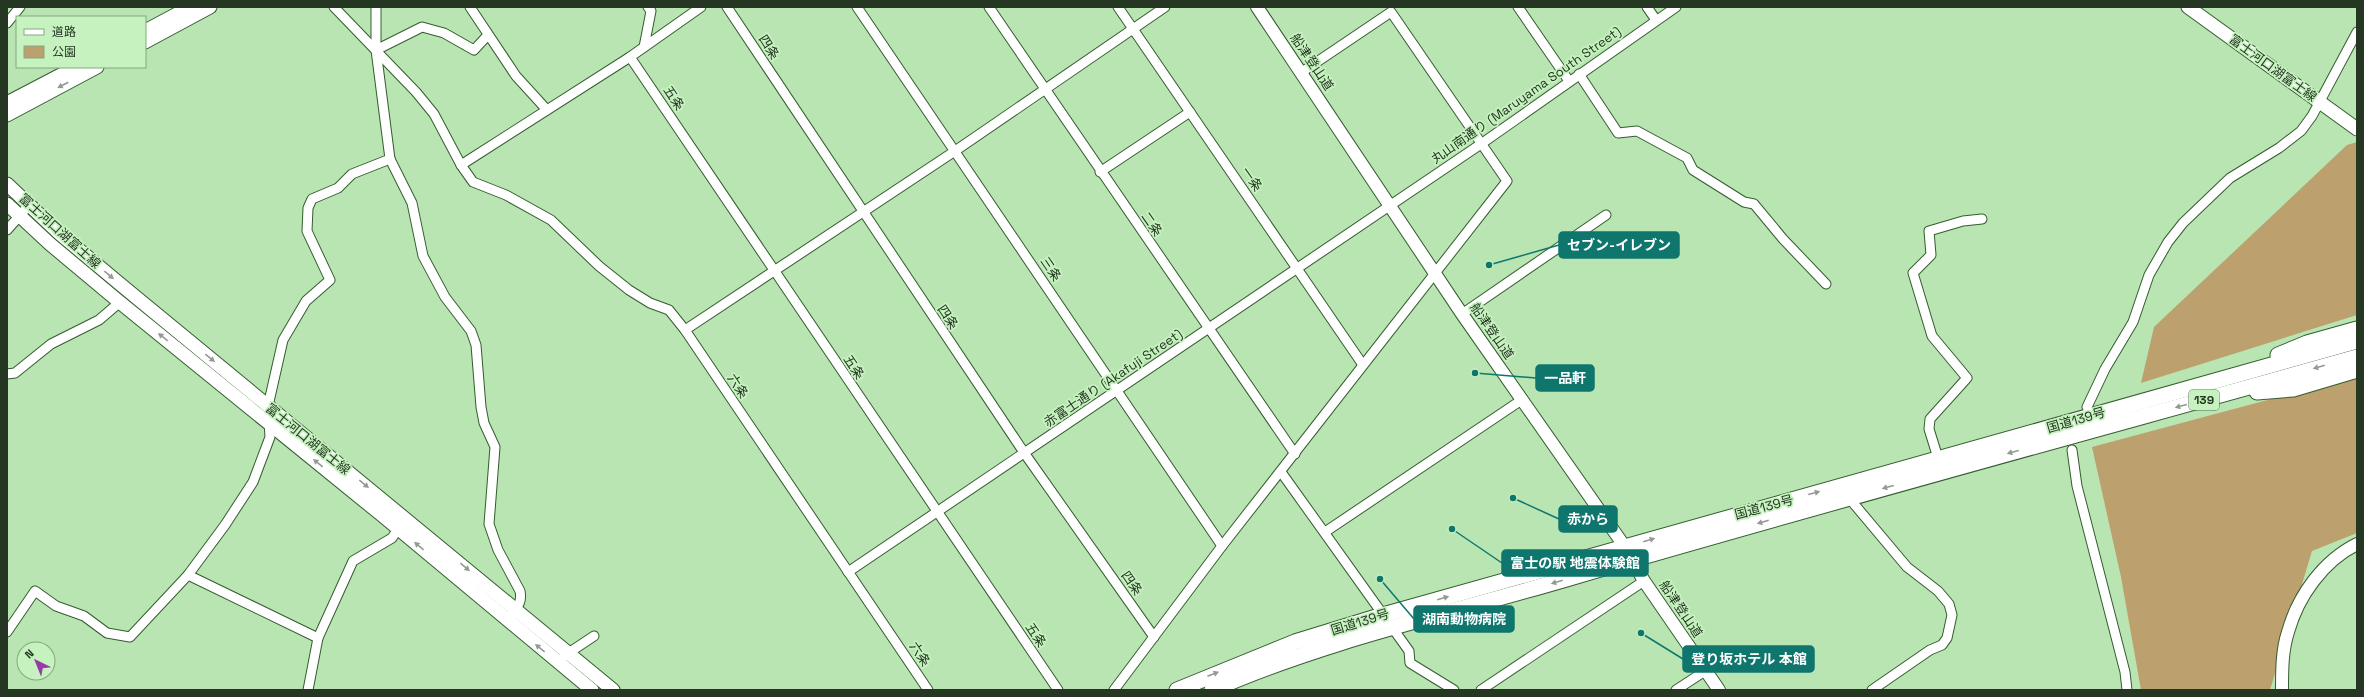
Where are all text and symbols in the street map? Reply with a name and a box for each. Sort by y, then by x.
legend [16,16,146,68]
street label: 丸山南通り (Maruyama South Street) [1428,23,1624,167]
text: 道路 [52,24,76,40]
street label: 船津登山道 [1287,30,1337,94]
street label: 四条 [755,31,783,63]
street label: 富士河口湖富士線 [2226,31,2320,105]
text: 公園 [52,44,76,60]
one-way arrow [57,82,69,89]
street label: 五条 [660,82,688,114]
street label: 一条 [1238,163,1266,195]
street label: 富士河口湖富士線 [16,190,104,272]
street label: 二条 [1138,208,1166,240]
callout: セブン-イレブン [1559,232,1679,258]
text: セブン-イレブン [1567,236,1671,254]
street label: 三条 [1037,253,1065,285]
one-way arrow [104,270,115,279]
street label: 船津登山道 [1466,299,1518,363]
street label: 四条 [934,301,962,333]
street label: 赤富士通り (Akafuji Street) [1040,325,1186,431]
one-way arrow [158,333,169,342]
street label: 五条 [840,351,868,383]
one-way arrow [204,353,215,362]
one-way arrow [2313,364,2325,370]
callout: 一品軒 [1536,365,1594,391]
text: 一品軒 [1544,369,1586,387]
street label: 六条 [724,370,752,402]
road number: 139 [2189,390,2219,410]
street label: 富士河口湖富士線 [262,400,354,478]
one-way arrow [2175,403,2187,409]
street label: 国道139号 [2045,404,2107,436]
one-way arrow [2007,449,2019,455]
one-way arrow [313,459,324,468]
one-way arrow [359,480,370,489]
one-way arrow [1882,484,1894,490]
one-way arrow [1808,490,1820,496]
street label: 国道139号 [1733,491,1795,523]
callout: 赤から [1559,506,1617,532]
text: 赤から [1567,510,1609,528]
one-way arrow [1757,519,1769,525]
one-way arrow [1643,537,1655,543]
one-way arrow [413,542,424,551]
callout: 富士の駅 地震体験館 [1502,550,1648,576]
text: 富士の駅 地震体験館 [1510,554,1640,572]
one-way arrow [459,562,470,571]
street label: 四条 [1118,567,1146,599]
street label: 船津登山道 [1656,577,1706,641]
one-way arrow [1551,579,1563,585]
one-way arrow [1437,595,1449,601]
street label: 国道139号 [1329,605,1391,639]
callout: 湖南動物病院 [1414,606,1514,632]
text: 湖南動物病院 [1422,610,1506,628]
street label: 五条 [1022,619,1050,651]
street label: 六条 [906,638,934,670]
north arrow [16,641,56,681]
one-way arrow [534,643,545,652]
text: N [22,646,37,661]
callout: 登り坂ホテル 本館 [1683,646,1814,672]
text: 登り坂ホテル 本館 [1691,650,1807,668]
one-way arrow [1207,670,1219,676]

